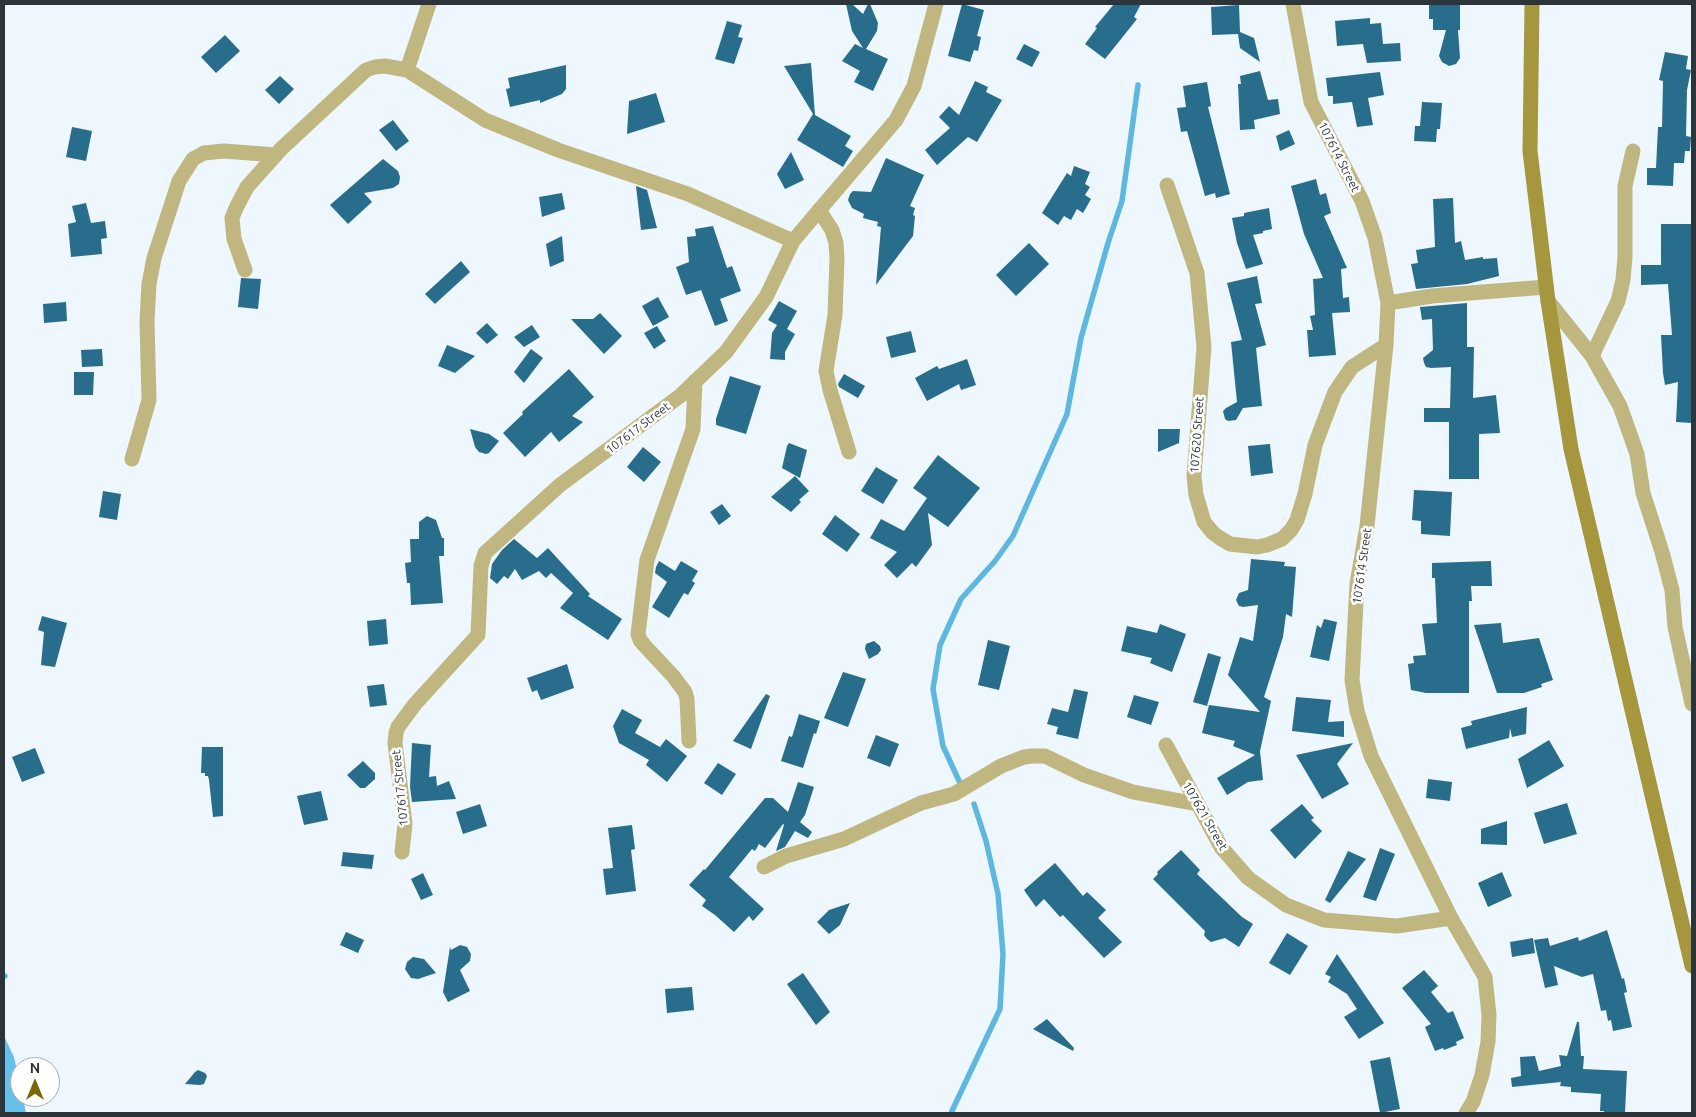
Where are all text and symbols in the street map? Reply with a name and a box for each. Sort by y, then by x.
street label: 107614 Street [1315,119,1363,195]
street label: 107620 Street [1187,396,1207,474]
street label: 107617 Street [603,399,673,457]
street label: 107614 Street [1350,527,1374,605]
street label: 107617 Street [389,749,411,827]
street label: 107621 Street [1180,779,1230,853]
north arrow [10,1057,60,1107]
text: N [30,1060,40,1076]

